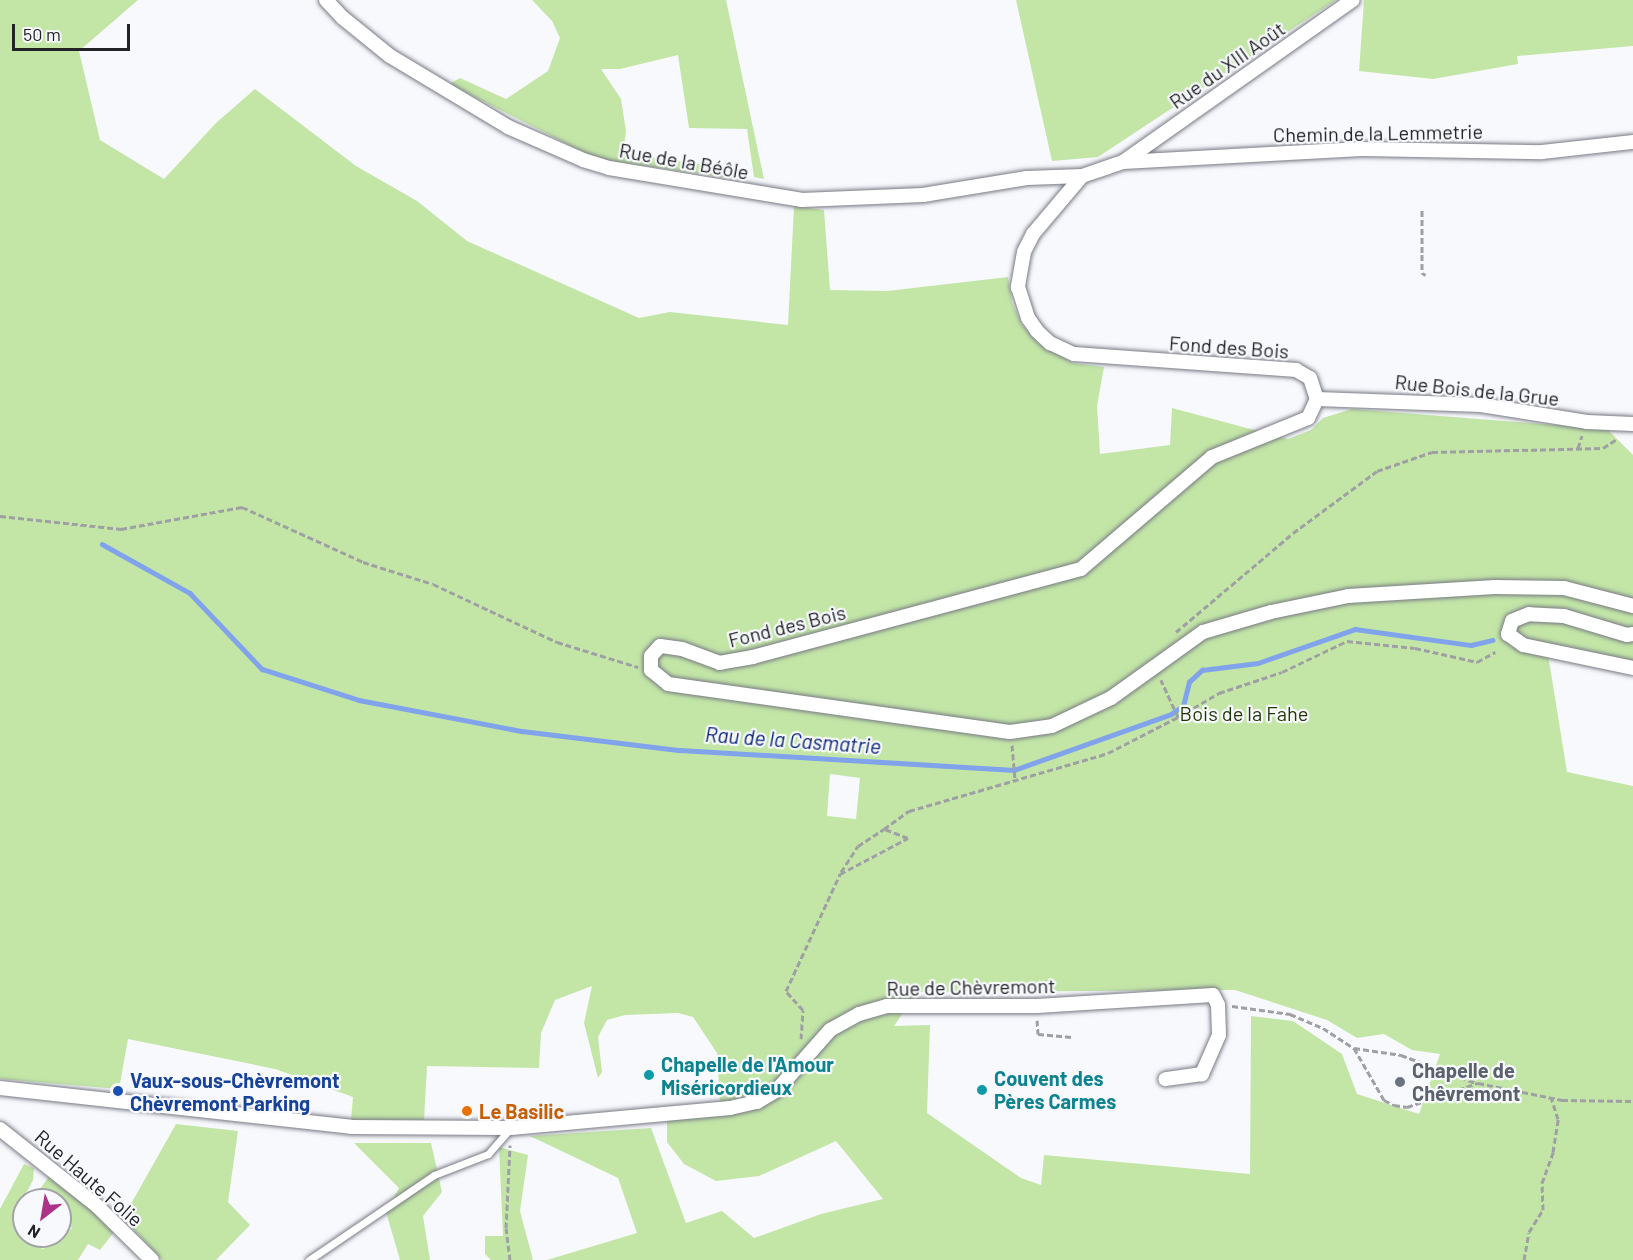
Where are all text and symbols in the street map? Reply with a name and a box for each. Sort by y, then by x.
scale bar [15,12,134,50]
street label: Rue du XIII Août [1165,16,1289,114]
text: 50 m [23,23,61,45]
street label: Chemin de la Lemmetrie [1273,119,1483,147]
street label: Rue de la Béôle [617,138,751,184]
street label: Fond des Bois [1168,331,1290,363]
street label: Rue Bois de la Grue [1394,369,1560,411]
street label: Fond des Bois [726,600,848,652]
park label: Bois de la Fahe [1180,701,1308,725]
water label: Rau de la Casmatrie [704,721,882,759]
street label: Rue de Chèvremont [886,974,1056,1000]
place label: Chapelle de l'Amour Miséricordieux [661,1052,834,1099]
place label: Chapelle de Chêvremont [1412,1058,1520,1105]
place label: Couvent des Pères Carmes [994,1066,1116,1113]
place label: Vaux-sous-Chèvremont Chèvremont Parking [130,1068,340,1115]
marker: Chapelle de l'Amour Miséricordieux [642,1068,656,1082]
marker: Chapelle de Chêvremont [1393,1075,1407,1089]
marker: Couvent des Pères Carmes [975,1083,989,1097]
marker: Vaux-sous-Chèvremont Chèvremont Parking [111,1084,125,1098]
place label: Le Basilic [479,1099,564,1123]
marker: Le Basilic [460,1104,474,1118]
street label: Rue Haute Folie [30,1125,148,1231]
north arrow [12,1188,72,1248]
text: N [24,1221,43,1243]

